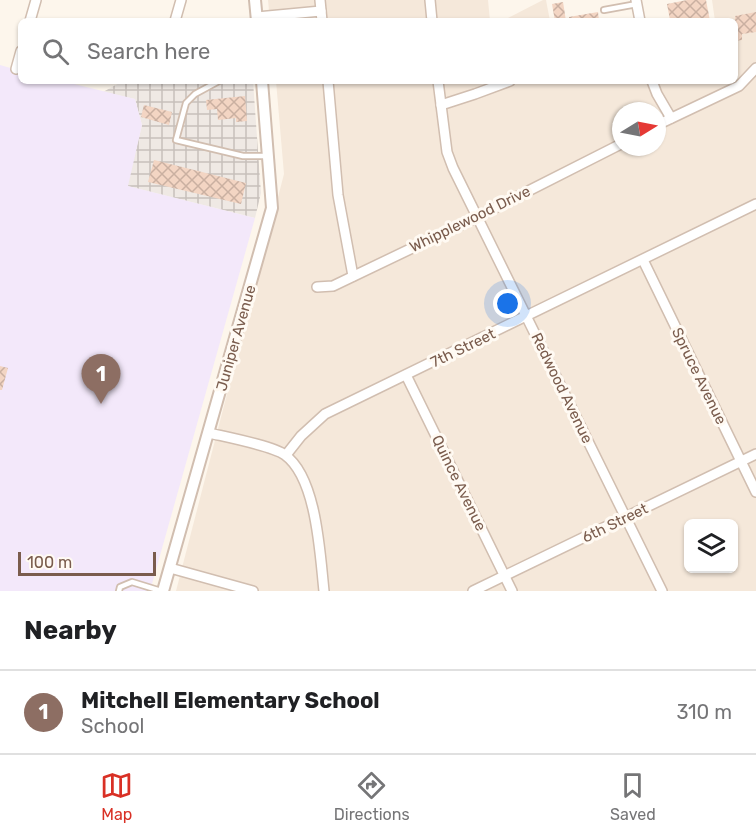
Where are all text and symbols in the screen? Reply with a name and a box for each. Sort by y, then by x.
search box [18,18,738,84]
icon: search [39,35,72,68]
text: Search here [87,38,210,65]
north arrow [612,102,666,156]
street label: Whipplewood Drive [407,182,533,256]
street label: Juniper Avenue [212,283,260,393]
your location [493,289,522,318]
street label: 7th Street [428,325,498,371]
street label: Spruce Avenue [668,325,730,427]
street label: Redwood Avenue [527,330,597,446]
pin: 1 [82,354,120,404]
street label: Quince Avenue [428,432,490,534]
street label: 6th Street [579,499,651,547]
map controls [684,519,738,573]
button: layers [684,519,738,573]
scale bar [18,549,156,576]
text: 100 m [27,553,72,572]
text: Nearby [24,615,117,646]
text: Mitchell Elementary School [81,687,380,714]
text: 1 [39,700,48,724]
text: 310 m [676,700,732,724]
text: School [81,714,144,738]
tab: Map [100,769,133,824]
tab: Directions [334,769,410,824]
tab: Saved [610,769,656,824]

